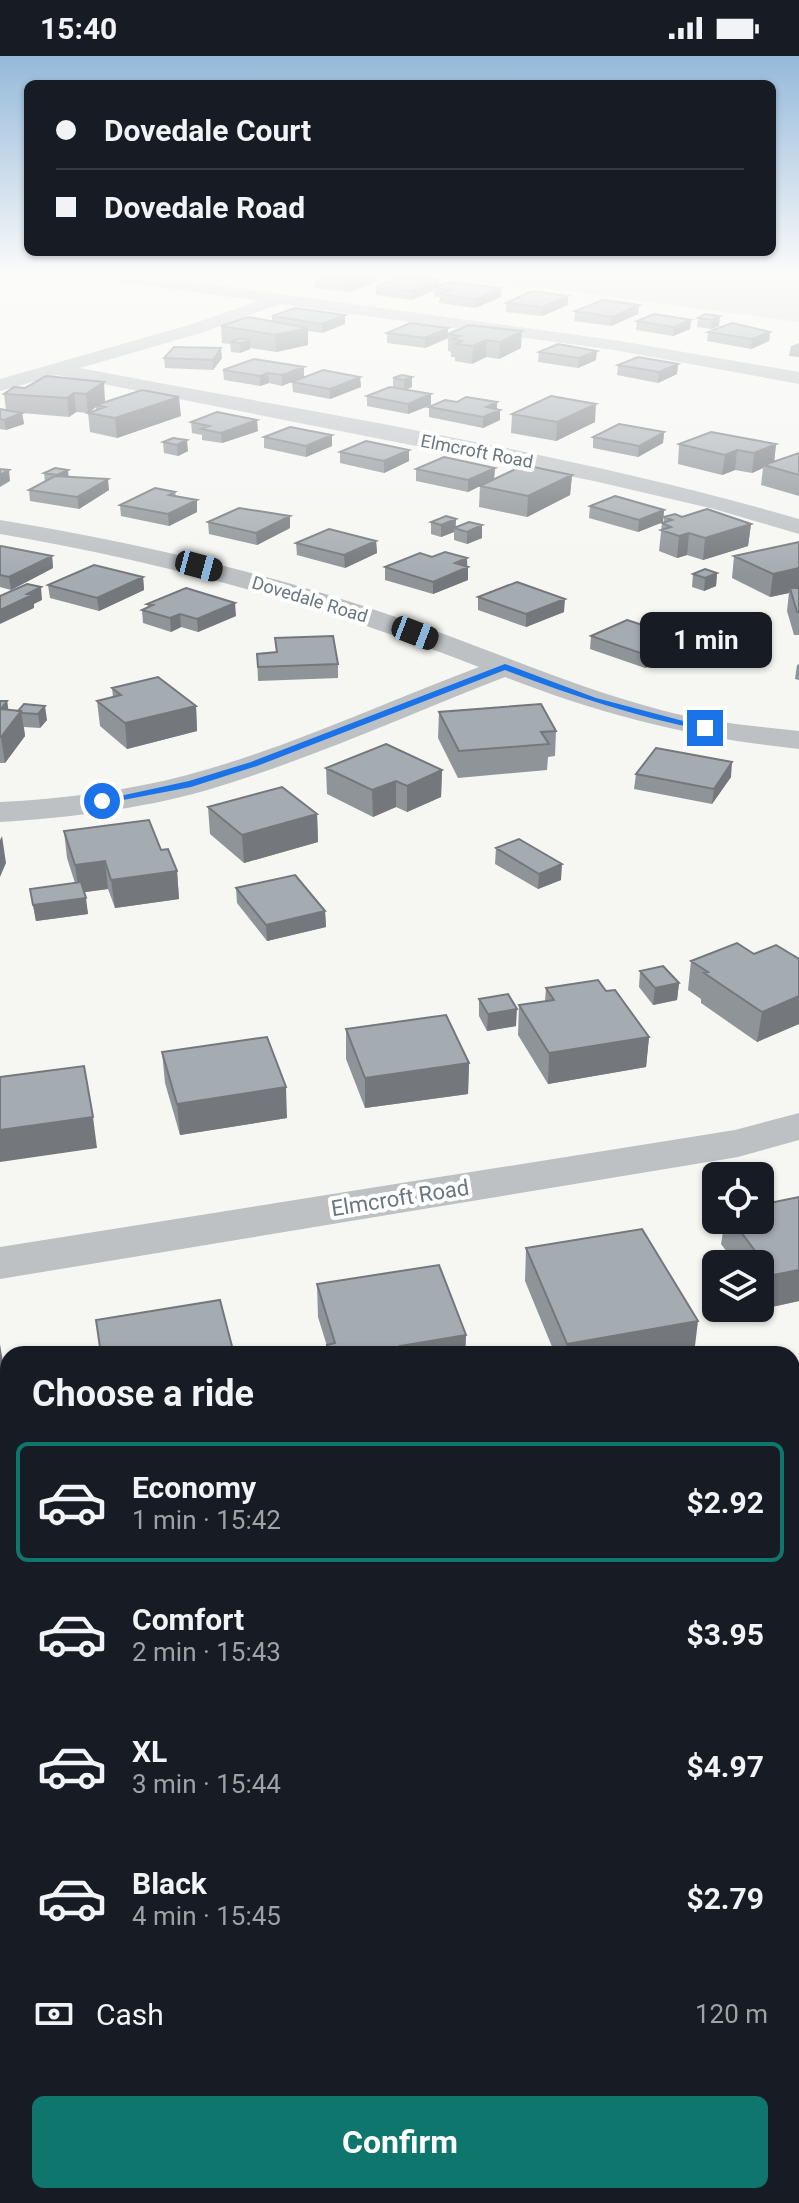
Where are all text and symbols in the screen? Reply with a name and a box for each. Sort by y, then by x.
text: 15:40 [40,11,117,46]
text: Dovedale Court [104,113,311,148]
text: Dovedale Road [104,190,305,225]
street label: Elmcroft Road [419,430,535,472]
car [173,548,225,584]
street label: Dovedale Road [250,571,370,627]
callout: 1 min [639,612,771,668]
car [388,613,442,653]
text: 1 min [673,625,739,655]
route end [687,710,723,746]
route start [84,783,120,819]
map controls [702,1162,774,1322]
button: locate [702,1162,774,1234]
street label: Elmcroft Road [329,1175,471,1221]
button: layers [702,1250,774,1322]
text: Choose a ride [32,1373,254,1415]
icon: car [36,1466,108,1538]
text: Economy [132,1470,256,1505]
text: $2.92 [686,1485,764,1520]
text: 1 min · 15:42 [132,1505,281,1535]
icon: car [36,1598,108,1670]
text: Comfort [132,1602,244,1637]
text: $3.95 [686,1617,764,1652]
text: 2 min · 15:43 [132,1637,281,1667]
icon: car [36,1730,108,1802]
text: XL [132,1734,167,1769]
text: $4.97 [686,1749,764,1784]
text: 3 min · 15:44 [132,1769,281,1799]
icon: car [36,1862,108,1934]
text: Black [132,1866,207,1901]
text: $2.79 [686,1881,764,1916]
text: 4 min · 15:45 [132,1901,281,1931]
icon: cash [32,1992,76,2036]
text: Cash [96,1997,164,2032]
text: 120 m [695,1999,768,2029]
button: Confirm [32,2096,768,2188]

